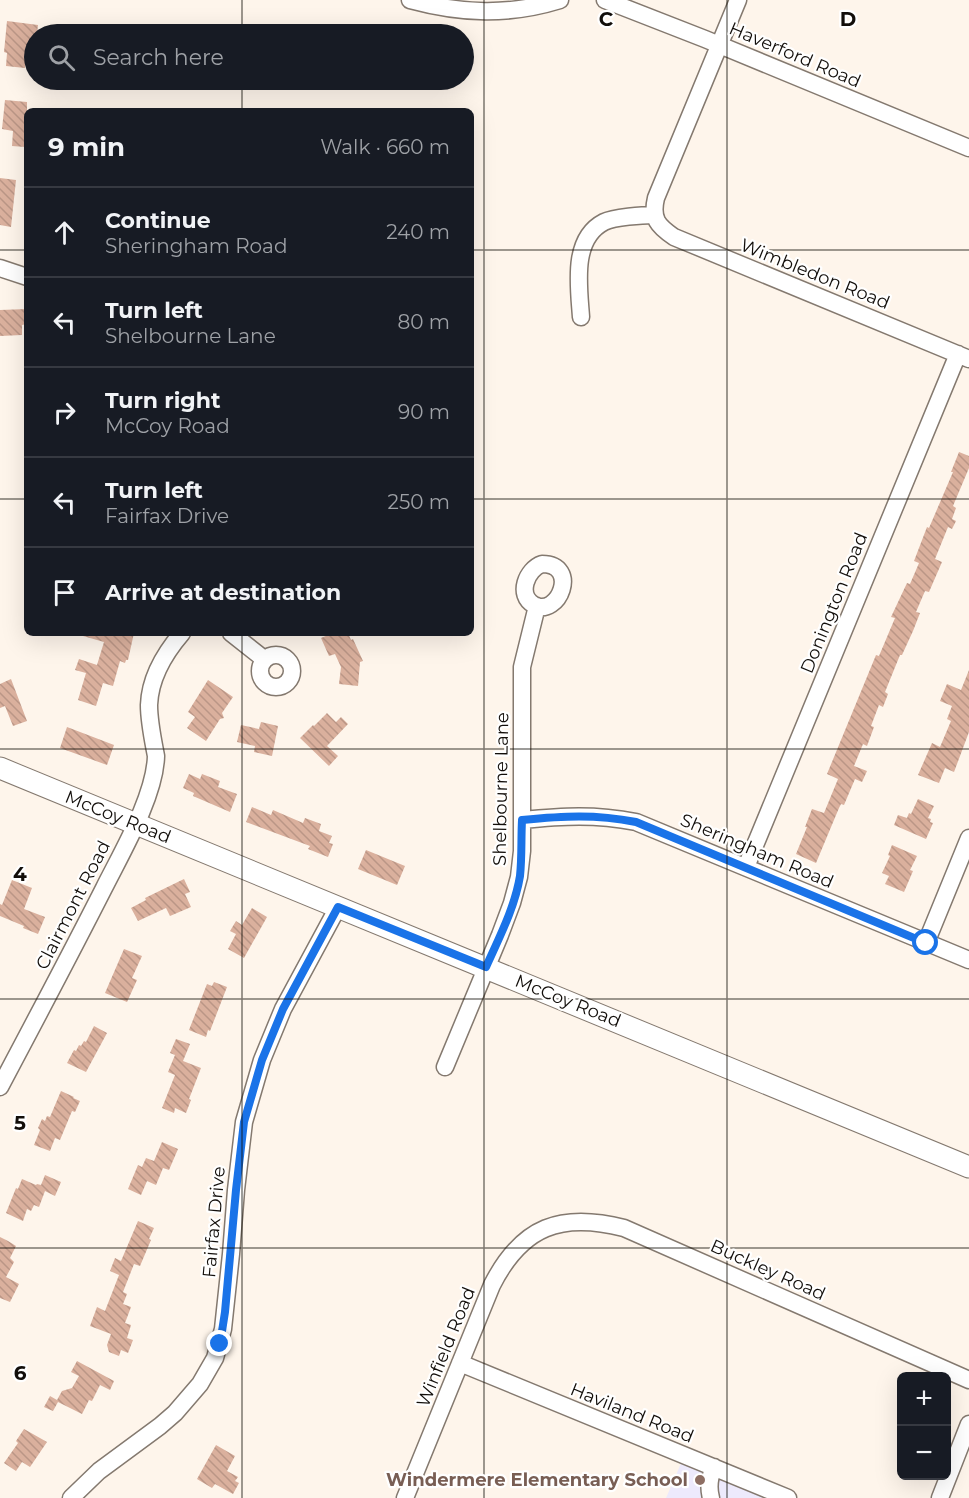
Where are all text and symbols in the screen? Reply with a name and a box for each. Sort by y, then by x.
text: C [599,7,614,31]
text: D [840,7,856,31]
street label: Haverford Road [726,17,864,93]
search box [24,24,474,90]
icon: search [45,41,78,74]
text: Search here [93,44,224,71]
text: 9 min [48,131,125,163]
text: Walk · 660 m [320,135,450,159]
text: Continue [105,207,211,234]
icon: ahead [48,216,81,249]
text: 240 m [386,220,450,244]
text: Sheringham Road [105,234,287,258]
street label: Wimbledon Road [737,234,893,314]
text: Turn left [105,297,203,324]
icon: left [48,306,81,339]
text: 80 m [398,310,450,334]
text: Shelbourne Lane [105,324,276,348]
text: Turn right [105,387,220,414]
icon: right [48,396,81,429]
text: 90 m [398,400,450,424]
text: McCoy Road [105,414,230,438]
text: Turn left [105,477,203,504]
icon: left [48,486,81,519]
text: 250 m [388,490,450,514]
text: Fairfax Drive [105,504,229,528]
street label: Donington Road [796,529,872,677]
icon: arrive [48,576,81,609]
text: Arrive at destination [105,579,341,606]
street label: Shelbourne Lane [489,712,513,866]
street label: McCoy Road [62,786,174,848]
street label: Sheringham Road [677,809,837,893]
street label: Clairmont Road [31,837,115,973]
text: 4 [13,862,27,886]
route start [912,929,938,955]
street label: McCoy Road [512,970,624,1032]
text: 5 [14,1111,26,1135]
street label: Fairfax Drive [198,1165,230,1279]
street label: Buckley Road [707,1235,829,1305]
street label: Winfield Road [412,1284,480,1410]
route end [206,1330,232,1356]
text: 6 [14,1361,27,1385]
map controls [897,1372,951,1480]
button: + [897,1372,951,1426]
street label: Haviland Road [567,1378,697,1448]
button: − [897,1426,951,1480]
place label: Windermere Elementary School [386,1469,688,1491]
marker: Windermere Elementary School [693,1473,707,1487]

